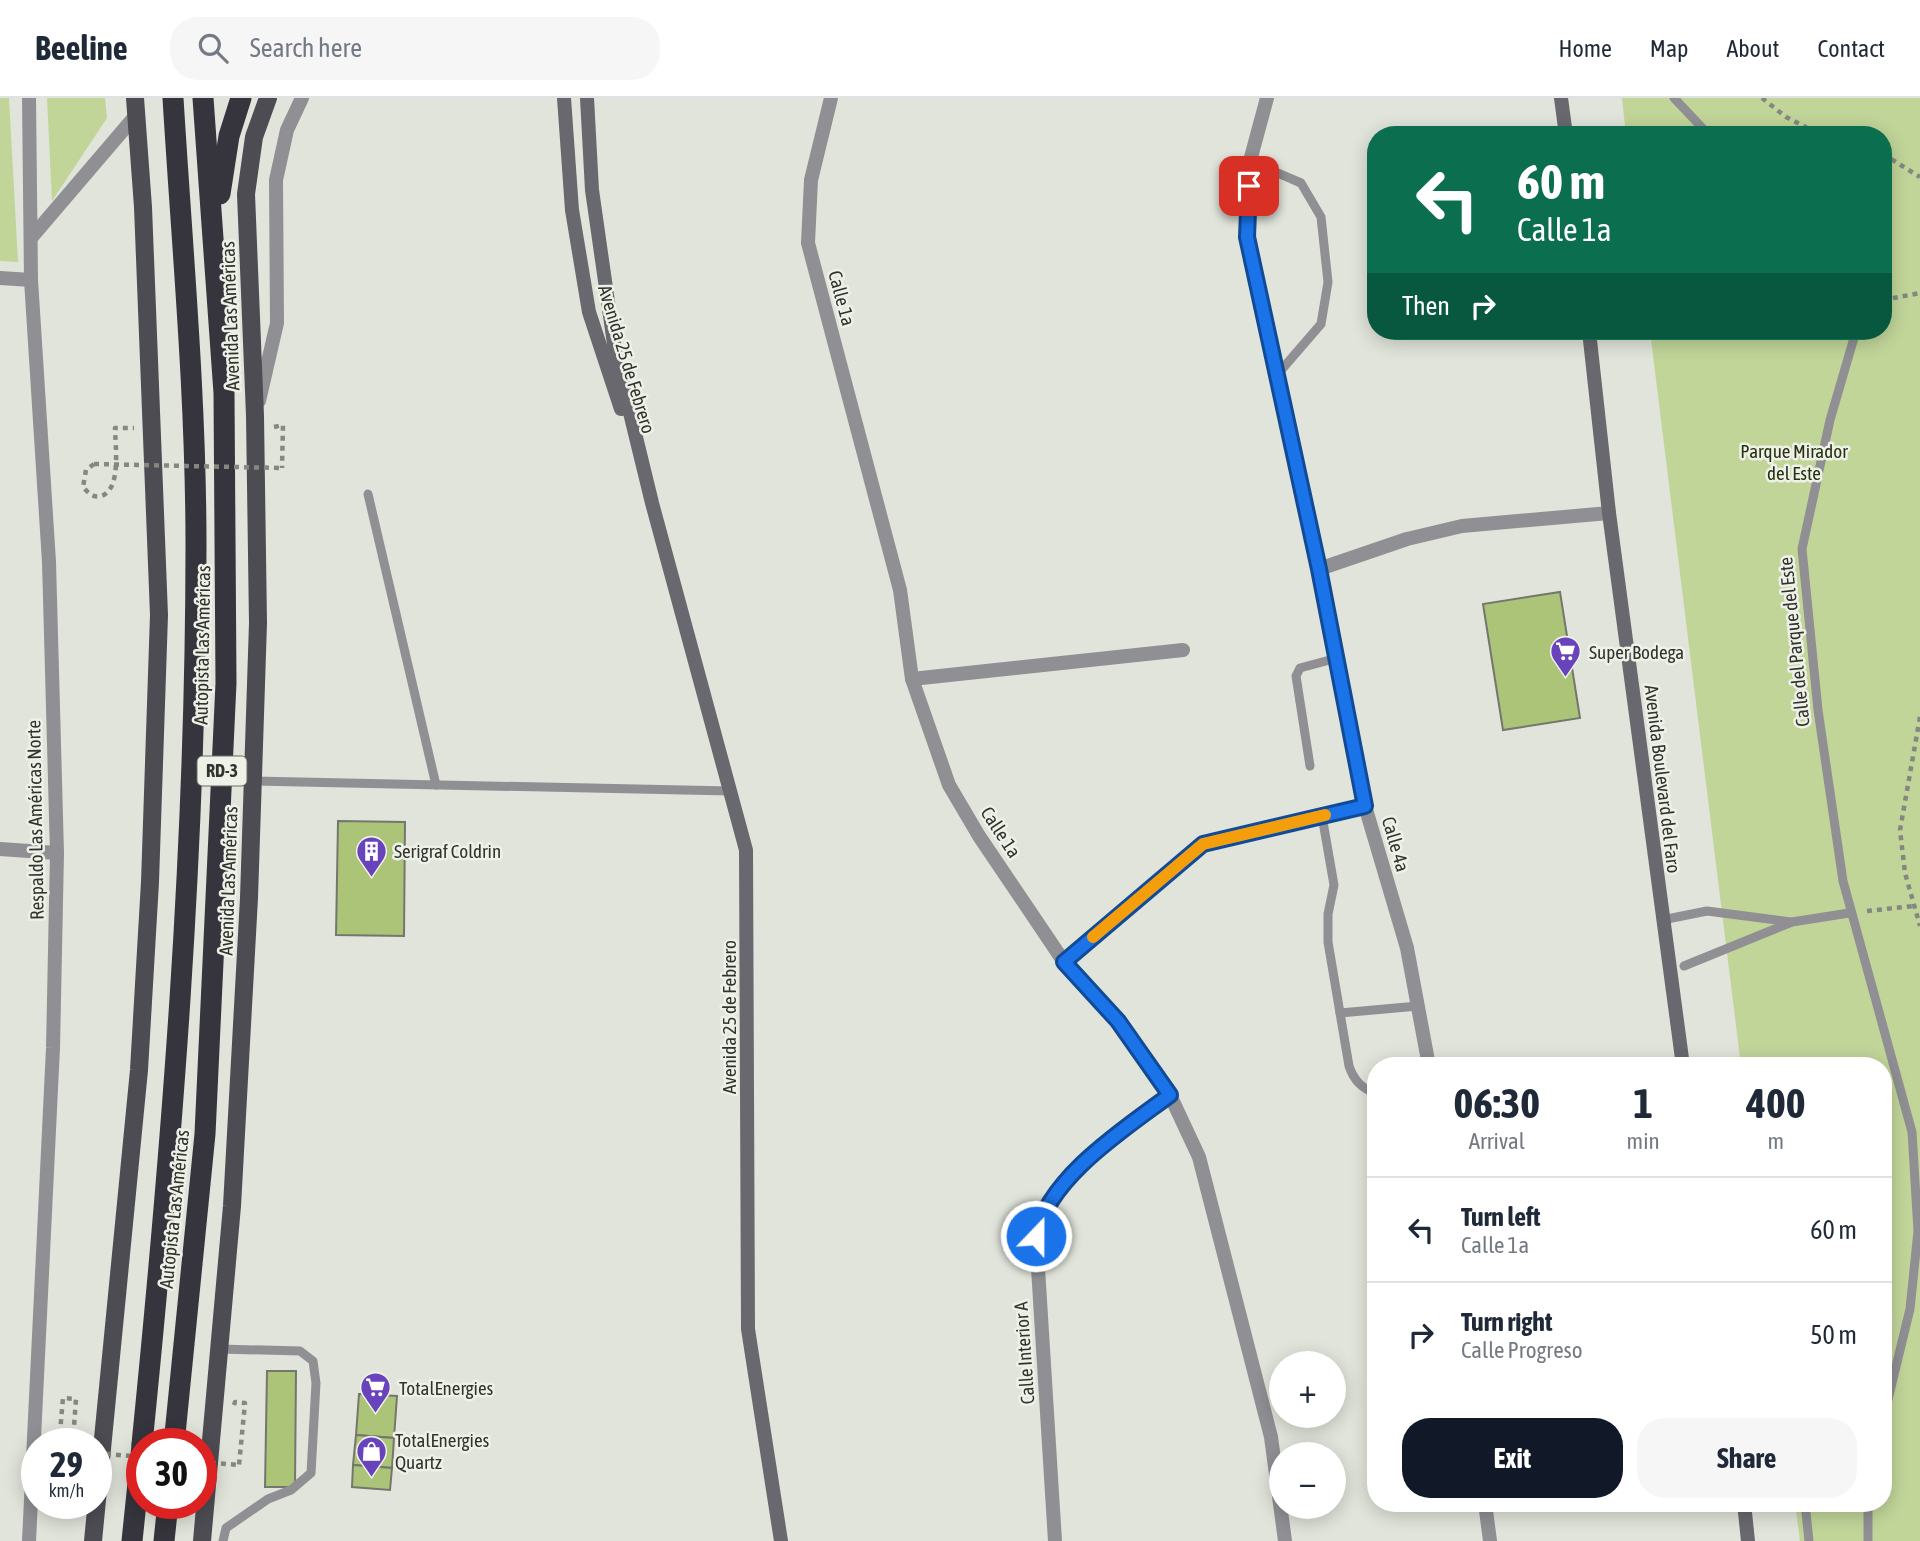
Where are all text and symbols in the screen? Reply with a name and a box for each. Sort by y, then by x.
search box [170,17,660,80]
text: Beeline [35,29,128,67]
icon: search [194,29,232,67]
text: Search here [250,33,362,63]
text: Home [1558,35,1612,62]
text: Map [1650,35,1688,62]
text: About [1726,35,1779,62]
text: Contact [1817,35,1885,62]
text: 60 m [1517,153,1605,209]
icon: left [1402,154,1493,245]
pin [1219,156,1279,216]
icon: arrive [1230,167,1268,205]
text: Calle 1a [1517,211,1612,248]
street label: Avenida Las Américas [216,241,244,391]
street label: Calle 1a [824,268,860,328]
street label: Avenida 25 de Febrero [594,282,660,436]
icon: right [1464,287,1502,325]
text: Then [1402,291,1450,321]
park label: Parque Mirador del Este [1740,440,1848,484]
street label: Calle del Parque del Este [1774,556,1814,728]
street label: Autopista Las Américas [190,565,214,725]
supermarket icon: Super Bodega [1549,635,1583,679]
place label: Super Bodega [1589,641,1684,663]
street label: Avenida Boulevard del Faro [1641,684,1685,875]
street label: Respaldo Las Américas Norte [22,720,48,920]
road number: RD-3 [198,756,246,786]
street label: Calle 1a [976,802,1026,862]
street label: Avenida Las Américas [214,806,242,956]
street label: Calle 4a [1378,814,1414,874]
building icon: Serigraf Coldrin [354,834,388,878]
place label: Serigraf Coldrin [394,840,501,862]
street label: Avenida 25 de Febrero [718,940,740,1094]
text: 06:30 [1454,1079,1540,1127]
text: 1 [1633,1079,1653,1127]
text: 400 [1746,1079,1805,1127]
street label: Autopista Las Américas [155,1128,193,1289]
text: Arrival [1469,1128,1525,1154]
text: min [1627,1128,1660,1154]
text: m [1768,1128,1784,1154]
position arrow [999,1199,1073,1273]
text: Turn left [1461,1202,1541,1232]
icon: left [1402,1211,1440,1249]
text: 60 m [1810,1215,1857,1245]
text: Calle 1a [1461,1232,1529,1258]
street label: Calle Interior A [1009,1300,1039,1405]
text: Turn right [1461,1307,1552,1337]
icon: right [1402,1316,1440,1354]
text: 50 m [1810,1320,1857,1350]
text: Calle Progreso [1461,1337,1583,1363]
map controls [1269,1351,1346,1519]
button: + [1269,1351,1346,1428]
supermarket icon: TotalEnergies [359,1371,393,1415]
place label: TotalEnergies [399,1377,494,1399]
button: Exit [1402,1418,1623,1498]
button: Share [1637,1418,1857,1498]
speed limit sign: 30 [126,1428,217,1519]
place label: TotalEnergies Quartz [395,1429,490,1473]
shop icon: TotalEnergies Quartz [355,1434,389,1478]
button: − [1269,1442,1346,1519]
text: 29 [50,1444,83,1484]
text: km/h [49,1480,84,1501]

